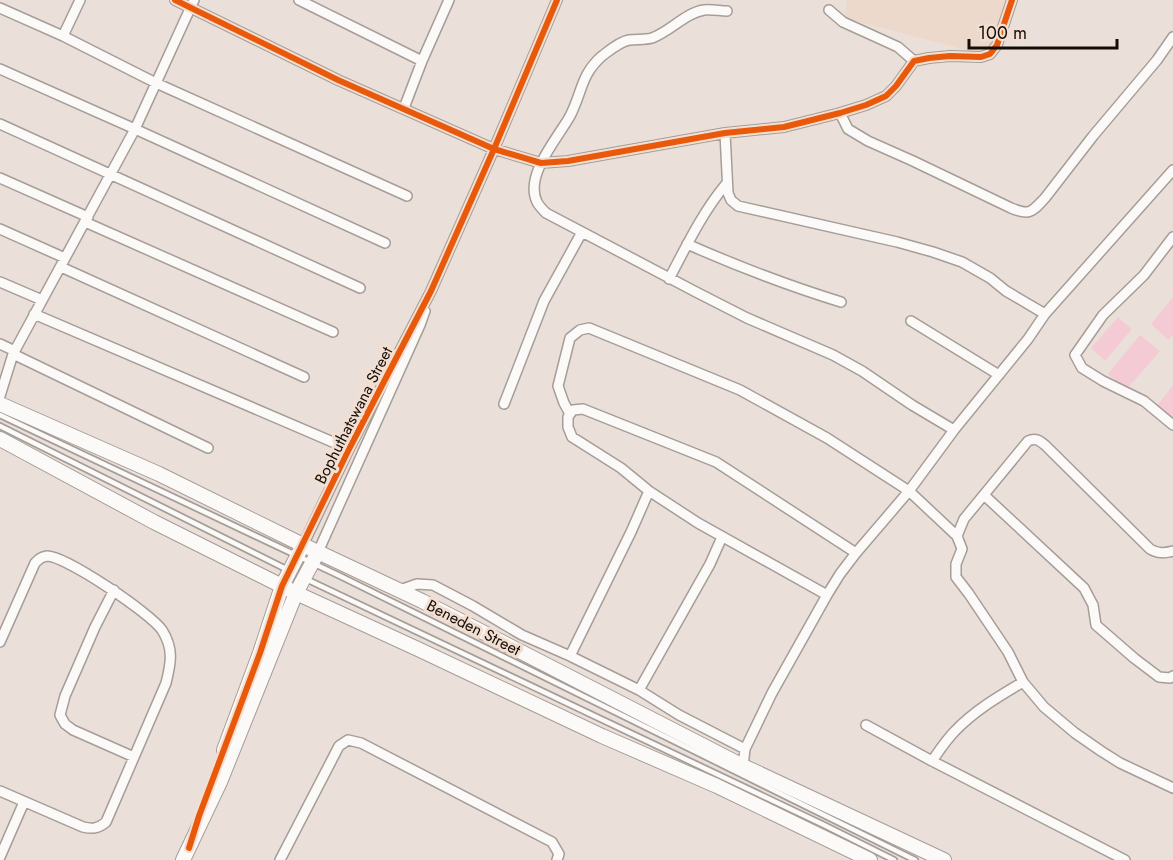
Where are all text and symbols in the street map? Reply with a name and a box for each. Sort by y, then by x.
scale bar [969,12,1118,50]
text: 100 m [978,20,1027,46]
street label: Bophuthatswana Street [309,342,398,488]
street label: Beneden Street [423,594,525,661]

